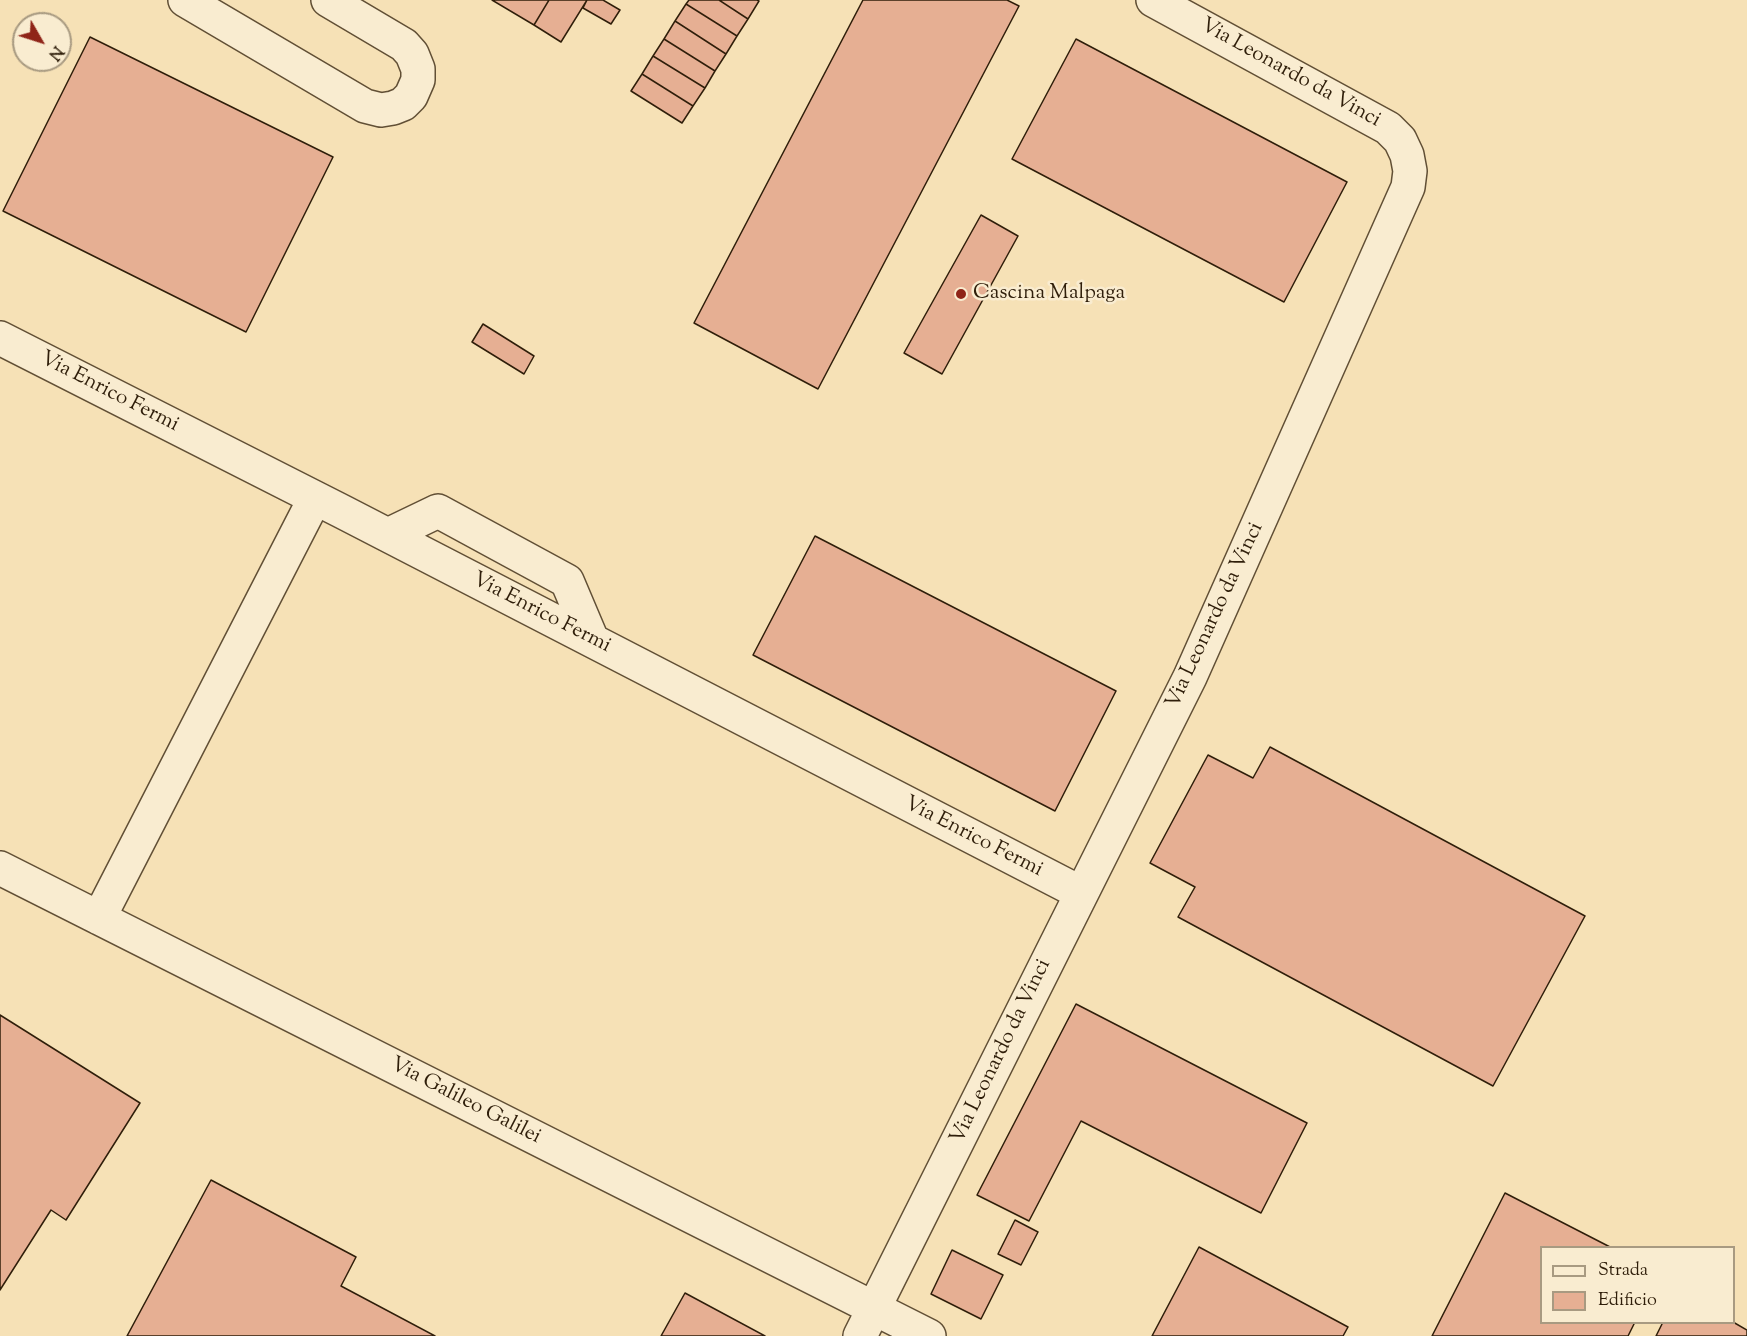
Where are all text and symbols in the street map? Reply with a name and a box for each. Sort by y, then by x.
north arrow [12,12,72,72]
street label: Via Leonardo da Vinci [1195,14,1385,134]
text: N [42,40,68,65]
place label: Cascina Malpaga [973,281,1125,307]
marker: Cascina Malpaga [954,287,968,301]
street label: Via Enrico Fermi [35,347,183,439]
street label: Via Leonardo da Vinci [1162,519,1270,713]
street label: Via Enrico Fermi [467,568,615,660]
street label: Via Enrico Fermi [899,792,1047,884]
street label: Via Leonardo da Vinci [946,956,1058,1148]
street label: Via Galileo Galilei [385,1053,545,1151]
legend [1540,1246,1735,1324]
text: Strada [1598,1258,1648,1284]
text: Edificio [1598,1288,1657,1314]

